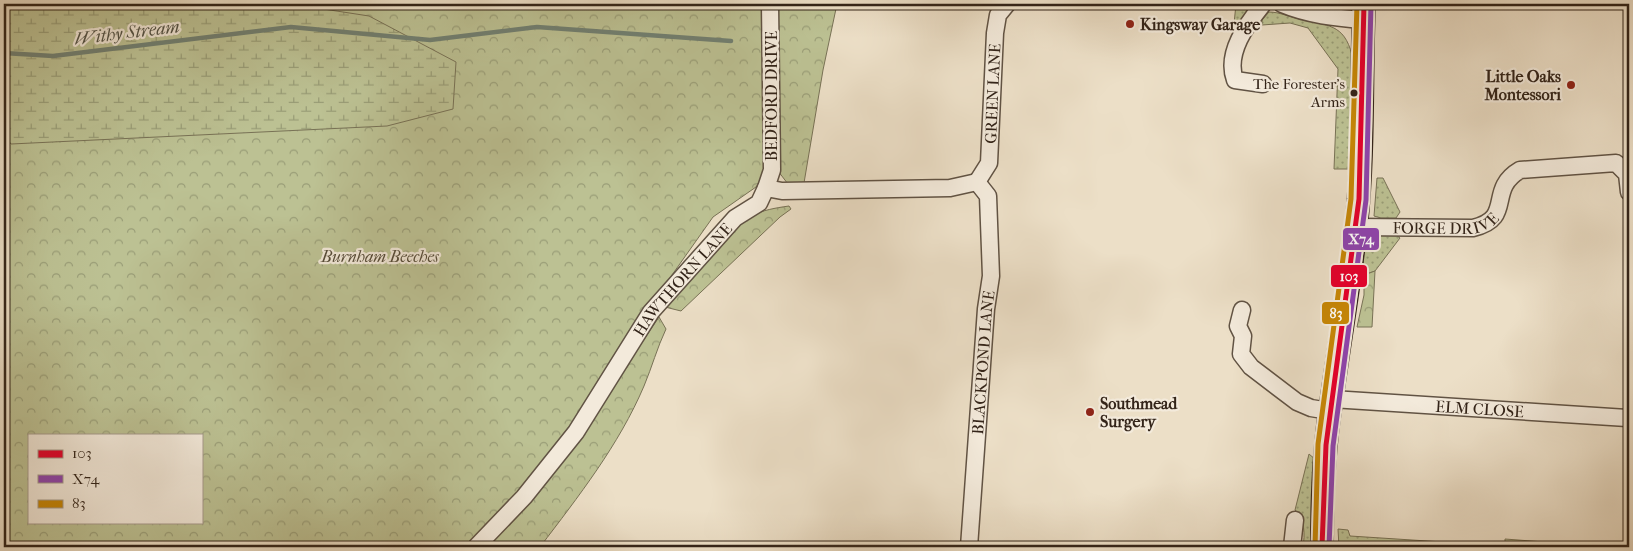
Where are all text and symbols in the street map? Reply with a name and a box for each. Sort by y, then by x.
place label: Kingsway Garage [1140,15,1260,35]
water label: Withy Stream [73,16,181,50]
marker: Kingsway Garage [1124,18,1136,30]
street label: BEDFORD DRIVE [762,31,781,161]
street label: GREEN LANE [980,43,1004,144]
place label: Little Oaks Montessori [1483,67,1561,104]
place label: The Forester's Arms [1253,75,1345,111]
marker: Little Oaks Montessori [1565,79,1577,91]
marker: The Forester's Arms [1349,88,1359,98]
street label: FORGE DRIVE [1392,208,1503,238]
street label: HAWTHORN LANE [629,219,736,340]
line badge: X74 [1342,227,1380,251]
text: X74 [1347,231,1375,248]
park label: Burnham Beeches [320,247,440,266]
line badge: 103 [1330,264,1368,288]
text: 103 [1340,268,1358,285]
street label: BLACKPOND LANE [968,289,998,435]
line badge: 83 [1321,301,1350,325]
text: 83 [1330,305,1343,322]
place label: Southmead Surgery [1100,394,1178,432]
street label: ELM CLOSE [1435,396,1525,421]
marker: Southmead Surgery [1084,406,1096,418]
legend [28,434,202,524]
text: 103 [72,444,92,462]
text: X74 [72,470,101,488]
text: 83 [72,494,86,512]

